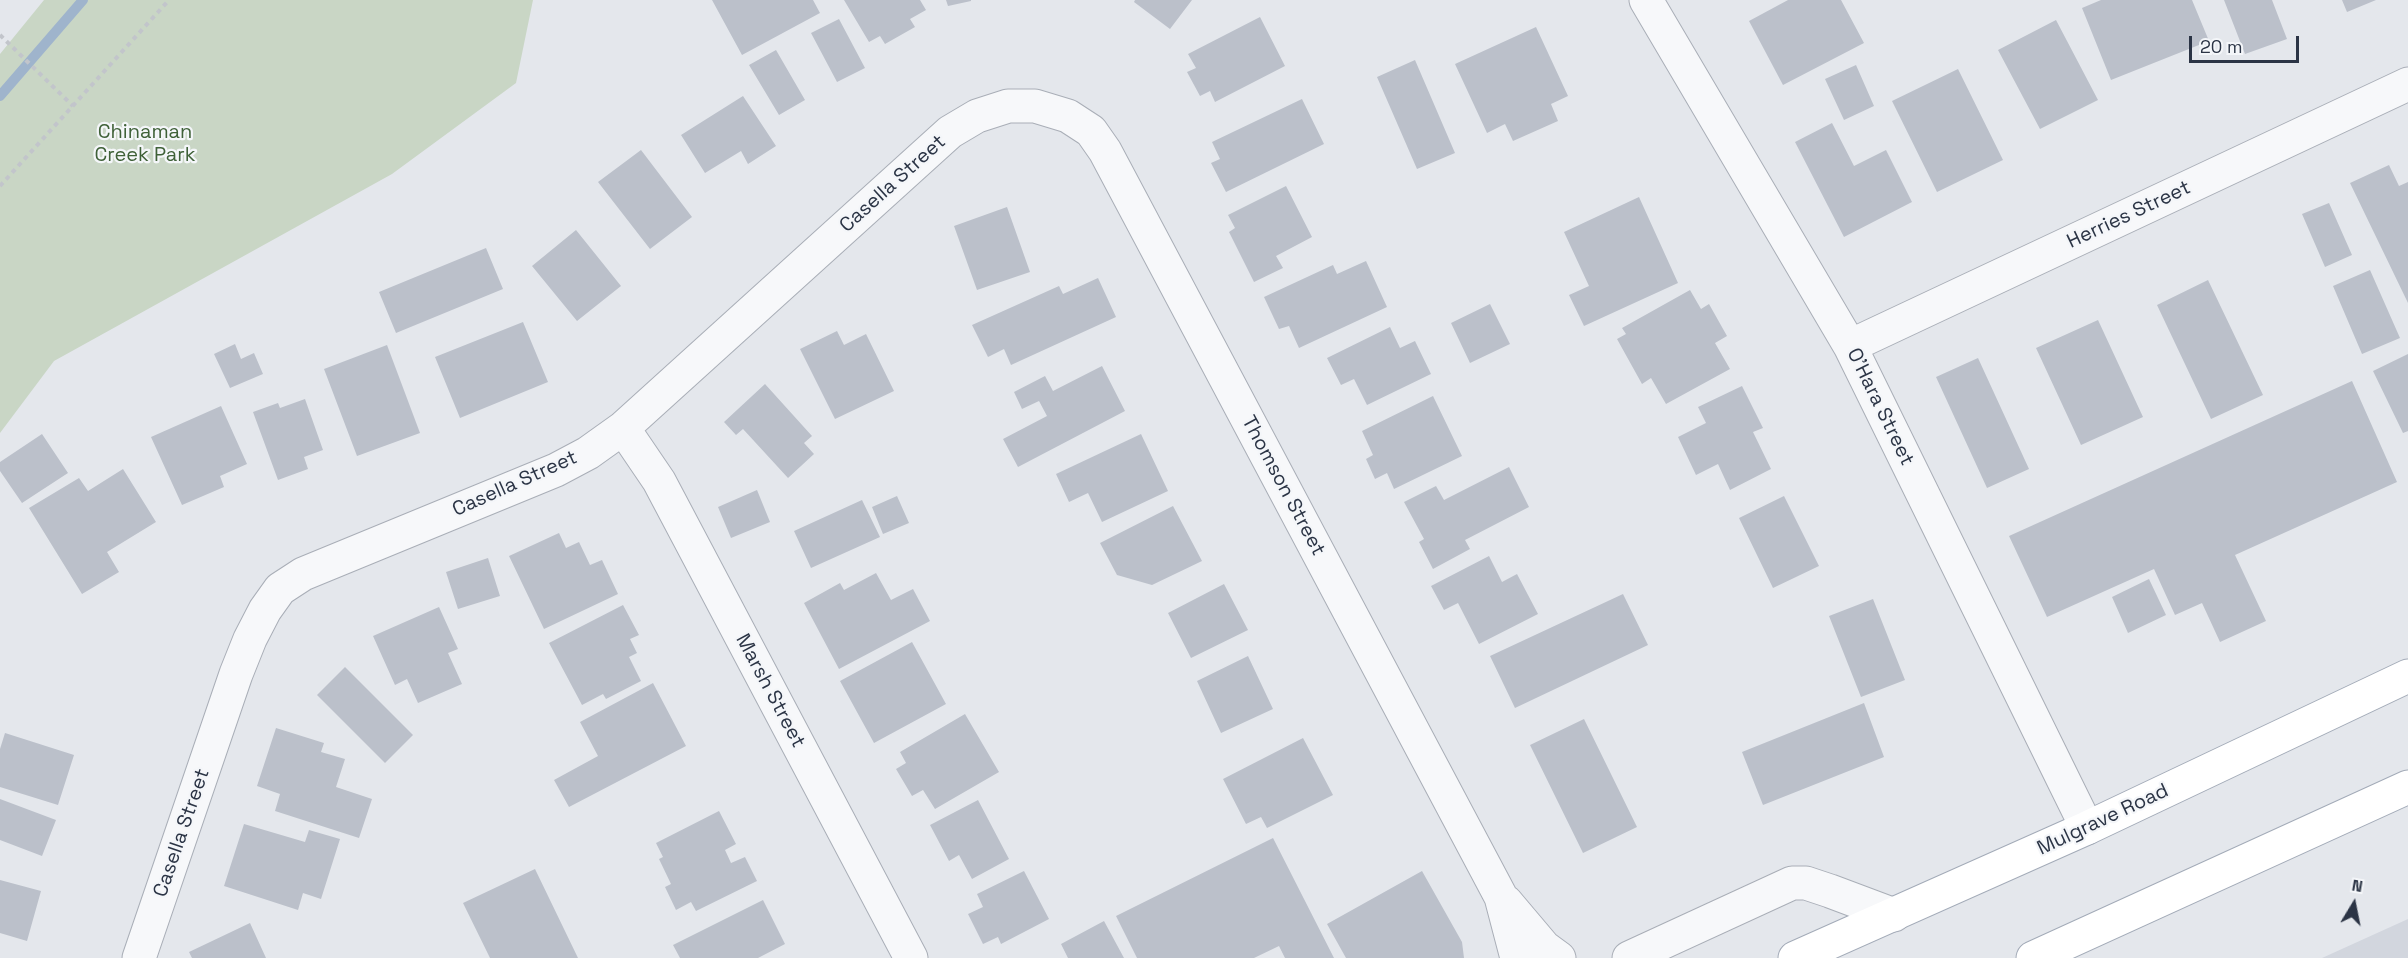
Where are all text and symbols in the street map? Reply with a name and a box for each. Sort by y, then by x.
scale bar [2192,24,2302,62]
text: 20 m [2200,35,2243,58]
park label: Chinaman Creek Park [94,121,196,168]
street label: Casella Street [835,130,951,238]
street label: Herries Street [2063,176,2195,254]
street label: O'Hara Street [1841,344,1919,470]
street label: Thomson Street [1236,412,1330,560]
street label: Casella Street [449,446,581,522]
street label: Marsh Street [730,630,810,752]
street label: Casella Street [149,766,215,900]
street label: Mulgrave Road [2034,779,2172,861]
north arrow [2324,874,2384,934]
text: N [2350,875,2364,897]

